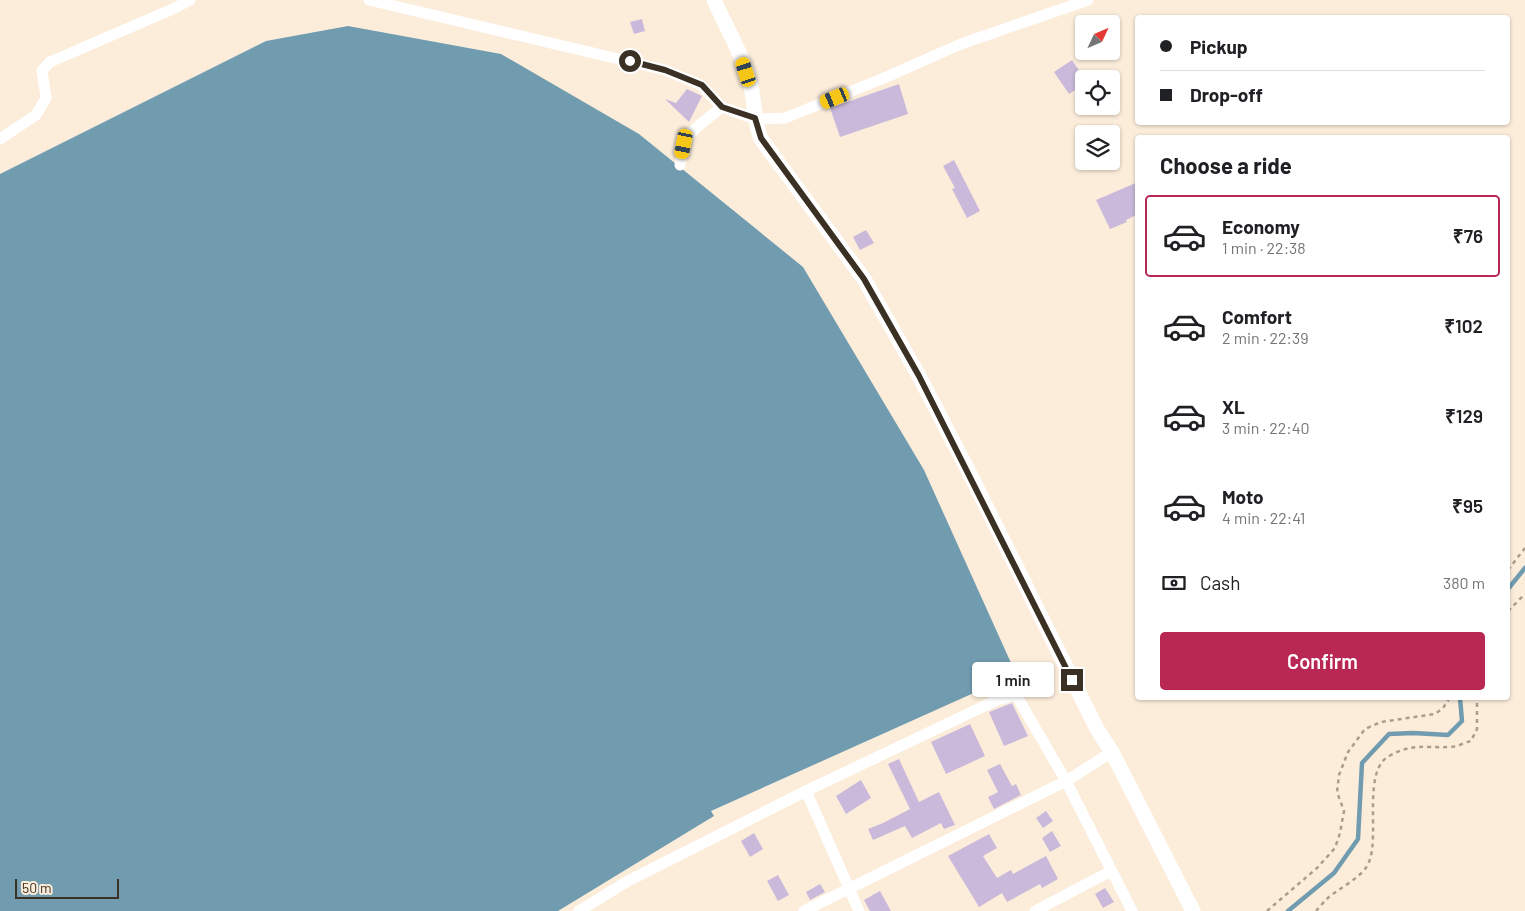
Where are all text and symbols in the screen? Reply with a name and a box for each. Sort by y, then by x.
north arrow [1075,15,1120,60]
map controls [1075,15,1120,170]
text: Pickup [1190,35,1248,58]
route start [619,50,641,72]
car [734,55,757,89]
button: locate [1075,70,1120,115]
text: Drop-off [1190,83,1263,106]
car [818,85,851,111]
button: layers [1075,125,1120,170]
car [673,128,694,160]
text: Choose a ride [1160,152,1292,178]
icon: car [1162,214,1207,259]
text: Economy [1222,215,1300,238]
text: ₹76 [1453,224,1483,247]
text: 1 min · 22:38 [1222,238,1306,257]
icon: car [1162,304,1207,349]
text: Comfort [1222,305,1292,328]
text: ₹102 [1444,314,1483,337]
text: 2 min · 22:39 [1222,328,1309,347]
icon: car [1162,394,1207,439]
text: XL [1222,395,1245,418]
text: ₹129 [1445,404,1483,427]
text: 3 min · 22:40 [1222,418,1310,437]
icon: car [1162,484,1207,529]
text: Moto [1222,485,1264,508]
text: ₹95 [1452,494,1483,517]
text: 4 min · 22:41 [1222,508,1305,527]
icon: cash [1160,569,1188,597]
text: Cash [1200,571,1241,594]
text: 380 m [1443,573,1485,592]
button: Confirm [1160,632,1485,690]
callout: 1 min [972,662,1054,698]
route end [1061,669,1083,691]
text: 1 min [996,670,1030,689]
scale bar [15,876,119,899]
text: 50 m [22,879,51,896]

